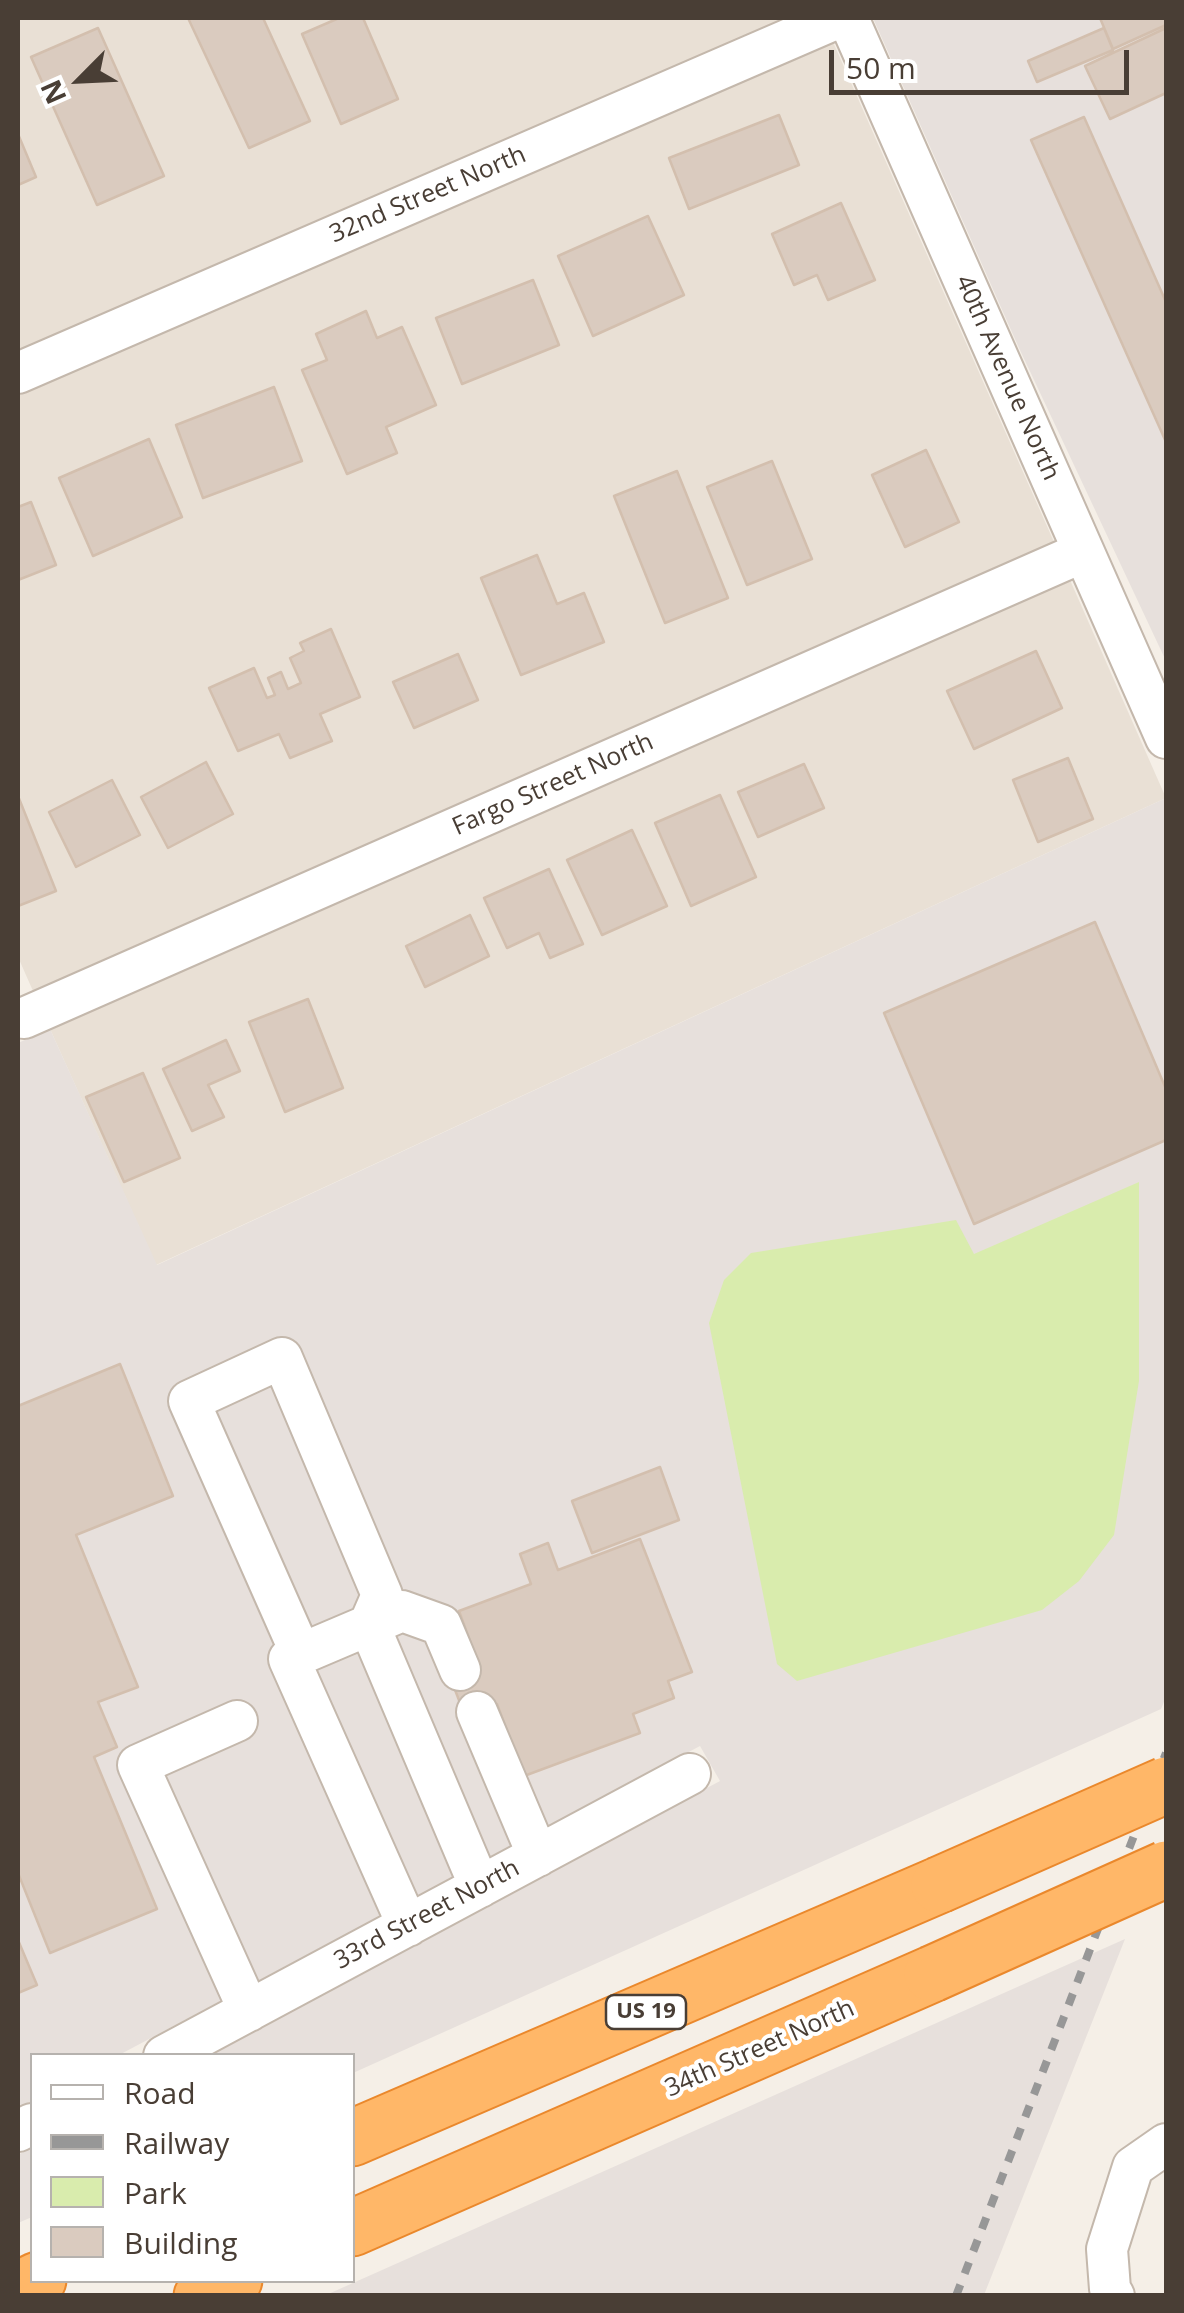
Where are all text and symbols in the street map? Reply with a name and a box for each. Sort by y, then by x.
north arrow [30,30,130,130]
scale bar [834,30,1134,92]
text: 50 m [846,47,916,88]
text: N [31,74,75,110]
street label: 32nd Street North [325,140,531,250]
street label: 40th Avenue North [948,271,1066,485]
street label: Fargo Street North [448,727,658,843]
street label: 33rd Street North [329,1854,525,1976]
street label: 34th Street North [661,1994,859,2104]
road number: US 19 [606,1995,686,2029]
legend [30,2053,355,2283]
text: Road [124,2072,196,2113]
text: Railway [124,2122,229,2163]
text: Park [124,2172,187,2213]
text: Building [124,2222,238,2263]

